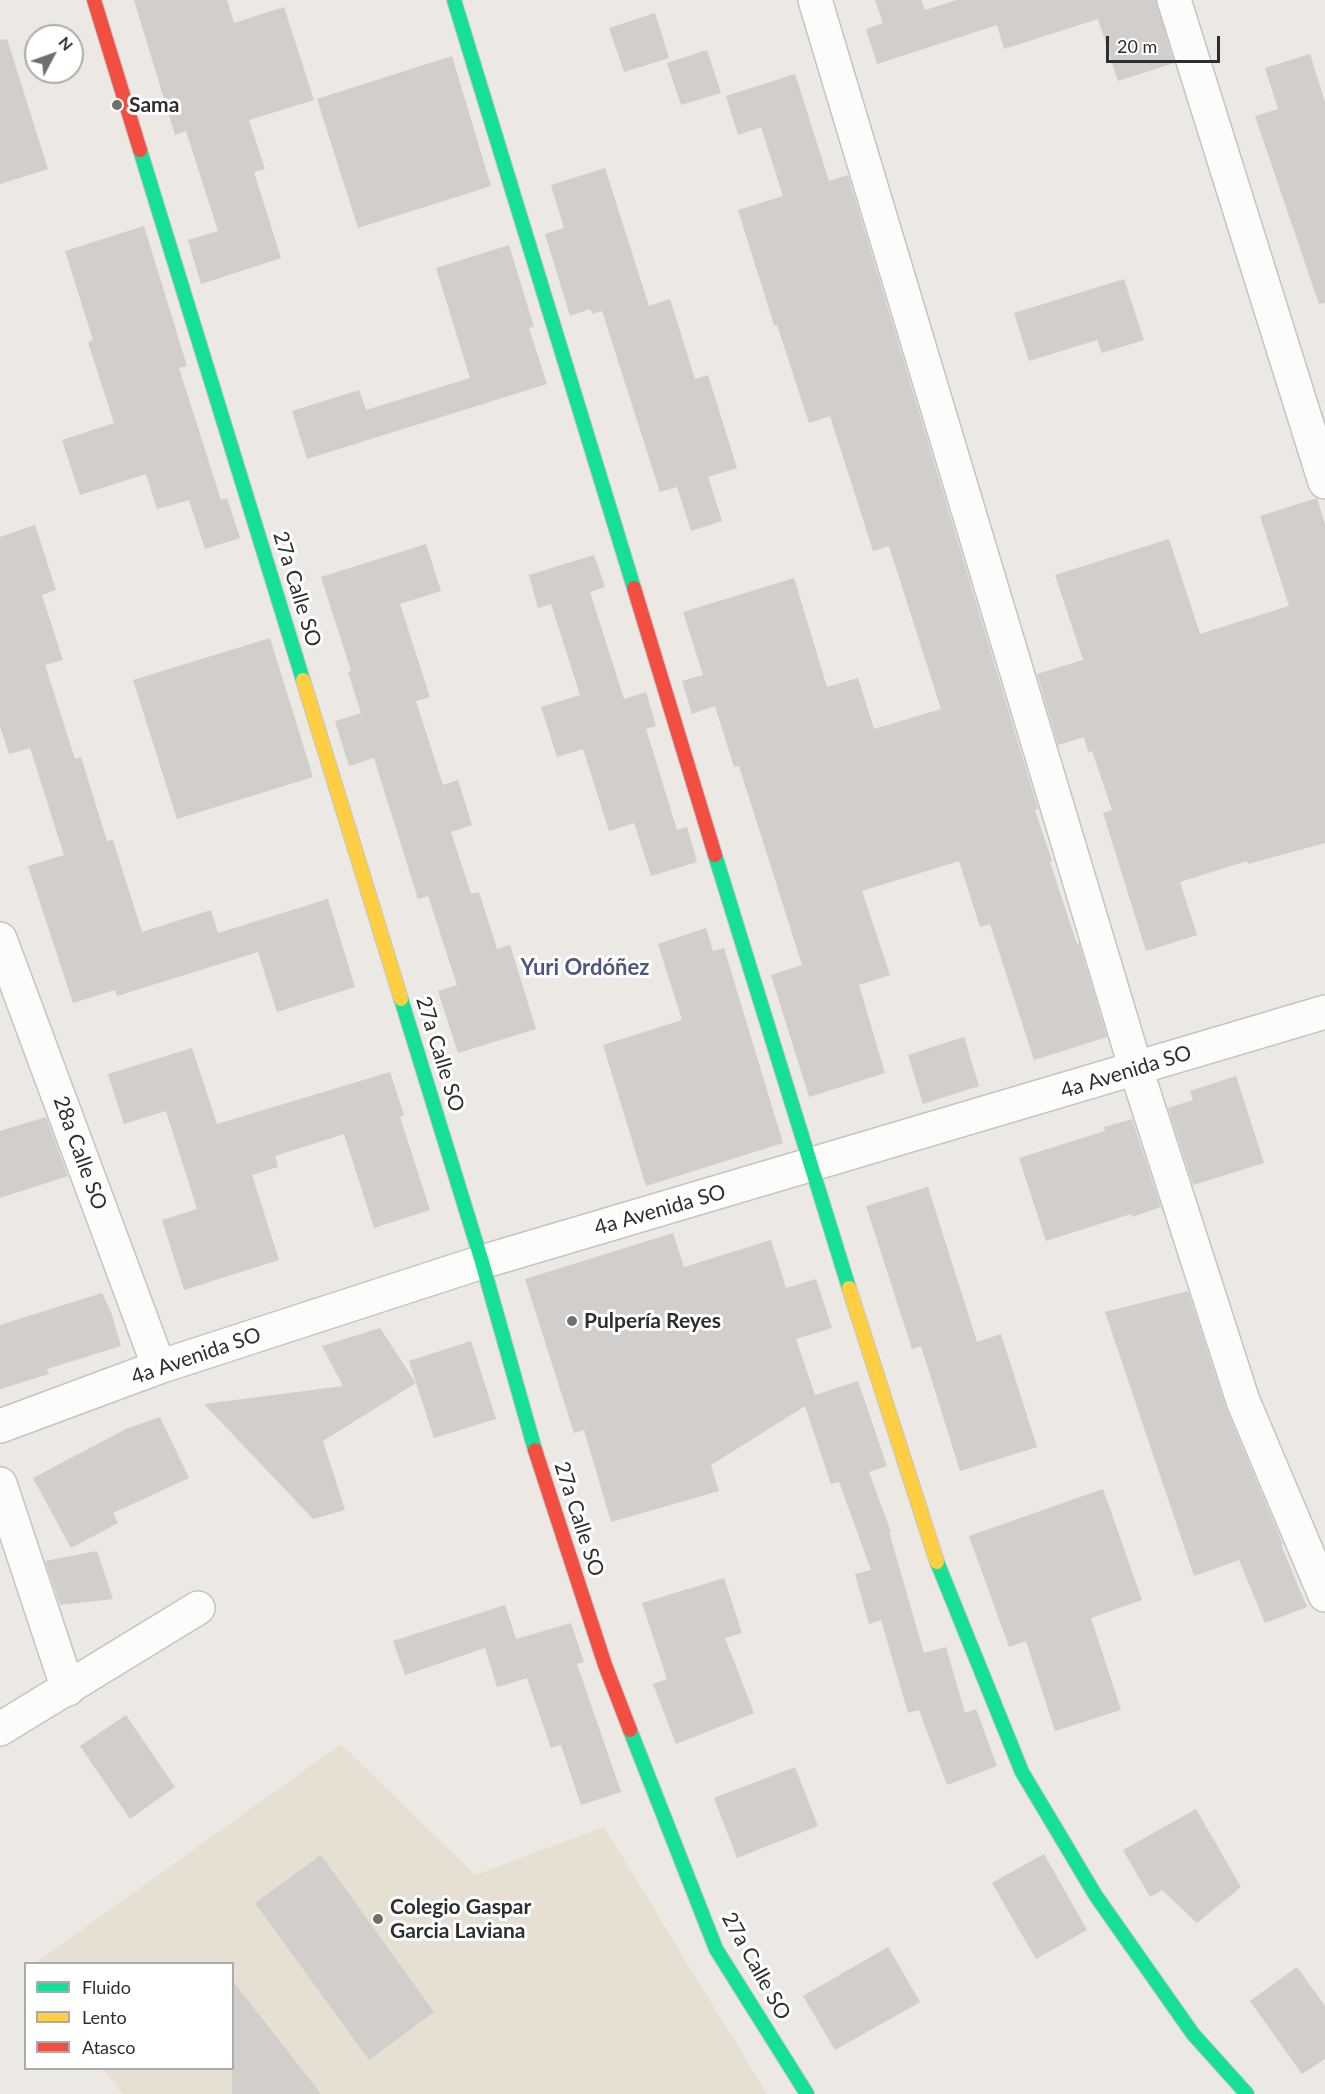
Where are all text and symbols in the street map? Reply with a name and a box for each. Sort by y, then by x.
north arrow [24,24,84,84]
scale bar [1109,24,1223,62]
text: N [55,32,78,54]
text: 20 m [1117,35,1157,57]
place label: Sama [129,92,179,118]
marker: Sama [110,98,124,112]
street label: 27a Calle SO [268,528,326,650]
district label: Yuri Ordóñez [521,955,649,981]
street label: 27a Calle SO [411,993,469,1115]
street label: 4a Avenida SO [1058,1040,1194,1104]
street label: 28a Calle SO [48,1093,112,1213]
street label: 4a Avenida SO [591,1179,729,1241]
place label: Pulpería Reyes [584,1308,721,1334]
marker: Pulpería Reyes [565,1314,579,1328]
street label: 4a Avenida SO [128,1322,264,1390]
street label: 27a Calle SO [549,1458,609,1580]
place label: Colegio Gaspar Garcia Laviana [390,1894,531,1944]
street label: 27a Calle SO [716,1908,796,2024]
marker: Colegio Gaspar Garcia Laviana [371,1912,385,1926]
legend [24,1962,234,2070]
text: Fluido [82,1976,131,1998]
text: Lento [82,2006,127,2028]
text: Atasco [82,2036,135,2058]

